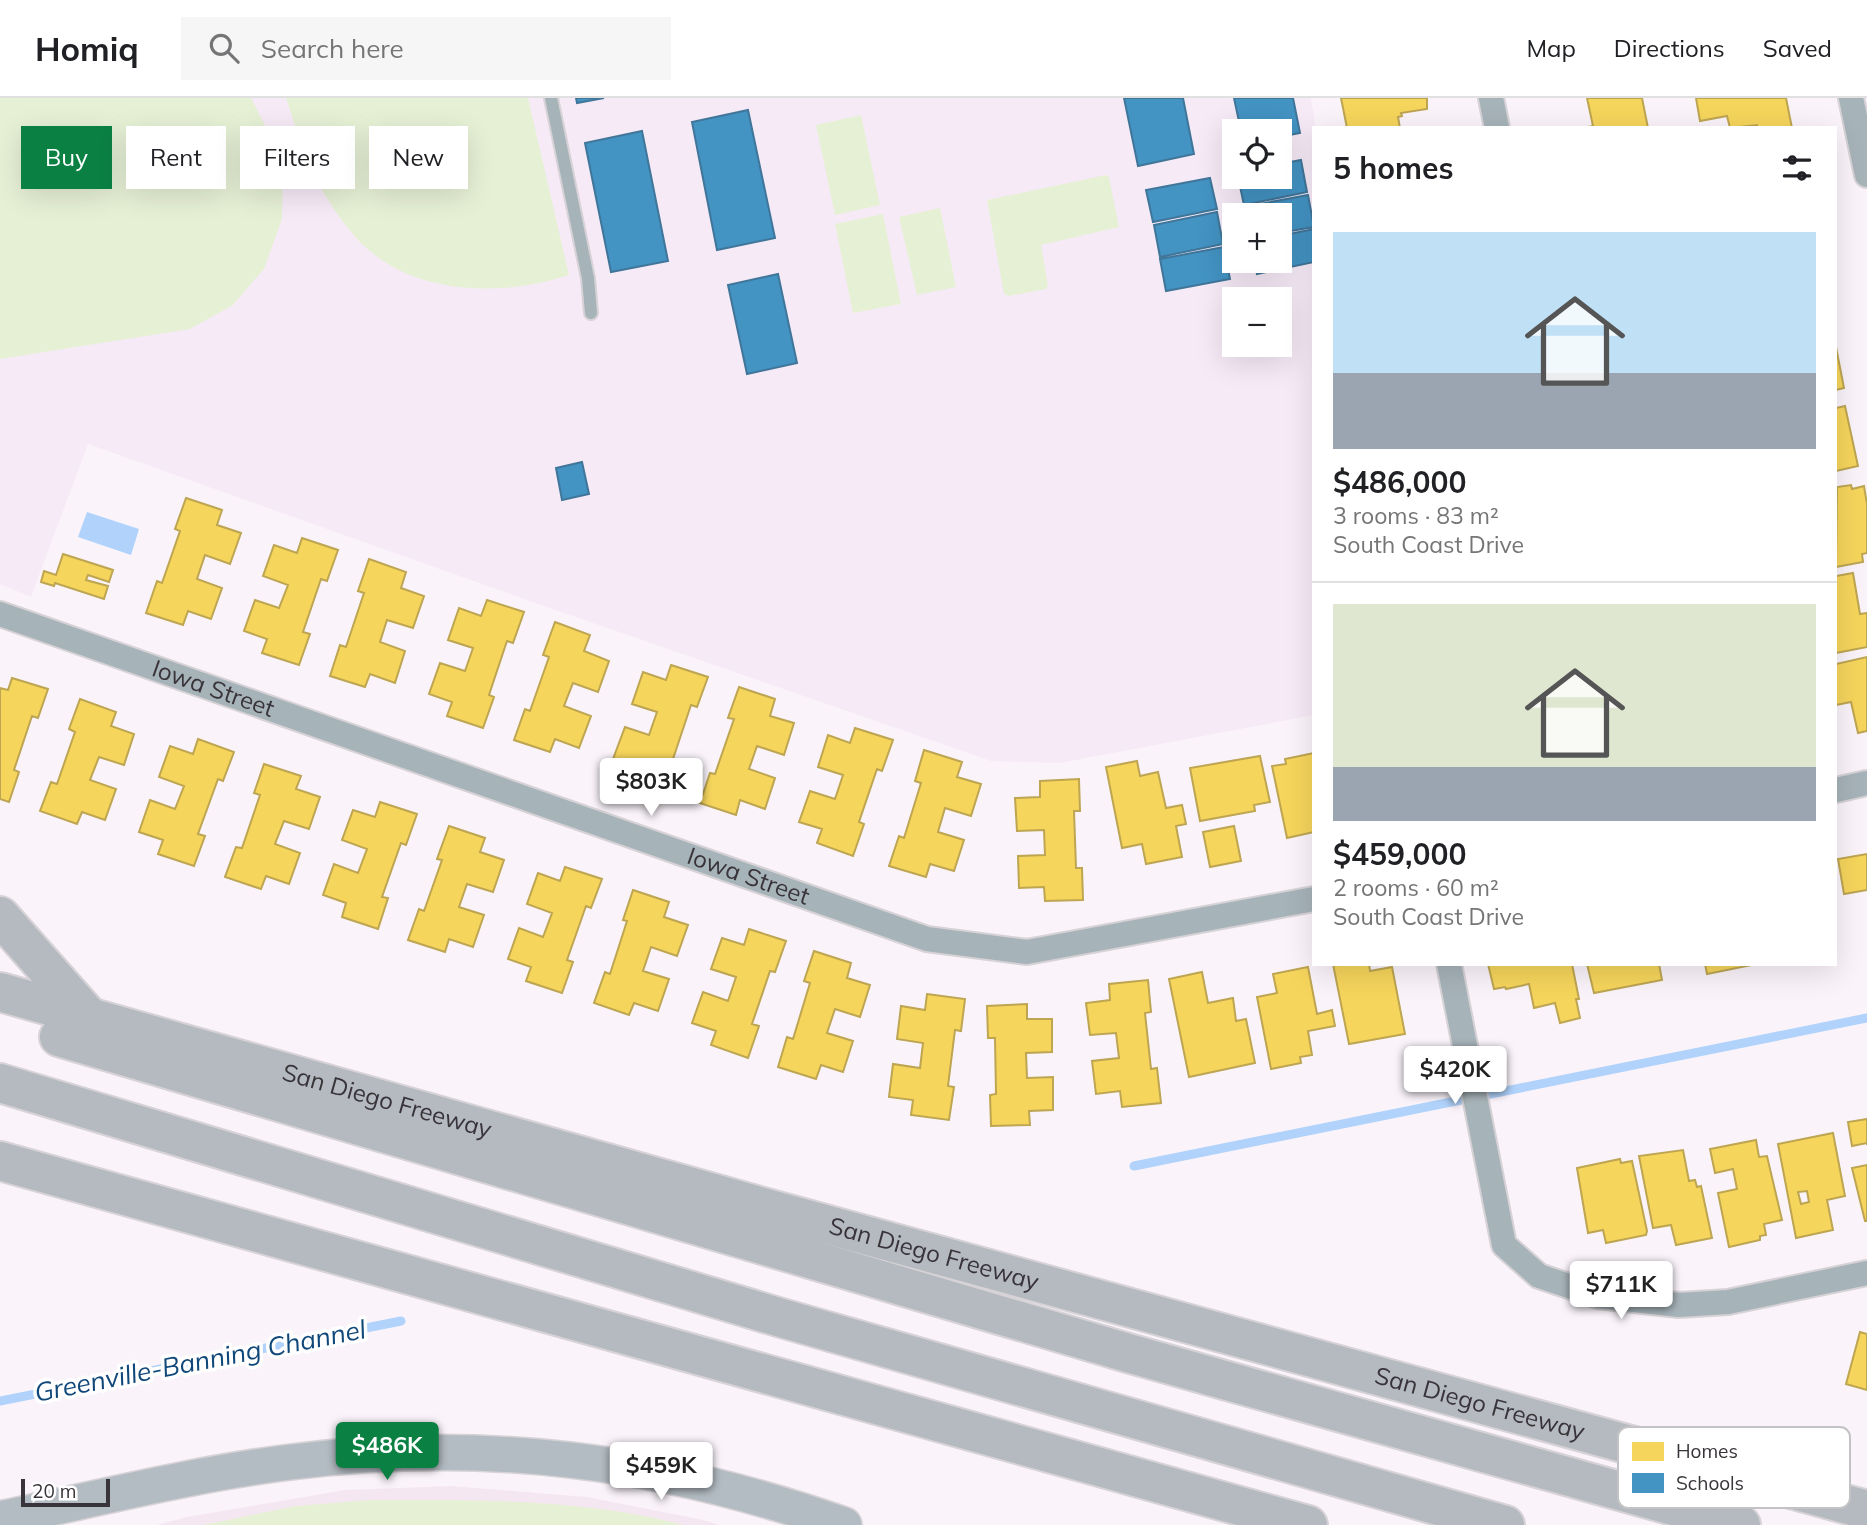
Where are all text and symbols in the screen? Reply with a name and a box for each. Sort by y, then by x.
search box [181,17,671,80]
text: Homiq [35,28,139,69]
icon: search [205,29,243,67]
text: Search here [261,32,404,65]
text: Map [1526,33,1576,63]
text: Directions [1614,33,1725,63]
text: Saved [1763,33,1832,63]
map controls [1222,119,1292,357]
button: locate [1222,119,1292,189]
chip: Buy [21,126,112,189]
chip: Rent [126,126,226,189]
chip: Filters [240,126,355,189]
chip: New [369,126,468,189]
text: 5 homes [1333,149,1454,187]
icon: filters [1778,149,1816,187]
button: + [1222,203,1292,273]
icon: home [1512,278,1638,404]
button: − [1222,287,1292,357]
text: $486,000 [1333,463,1466,501]
text: 3 rooms · 83 m² [1333,501,1499,530]
text: South Coast Drive [1333,530,1524,559]
icon: home [1512,650,1638,776]
street label: Iowa Street [149,653,279,723]
pin: $803K [602,758,700,818]
text: $803K [616,766,686,795]
text: $459,000 [1333,835,1466,873]
street label: Iowa Street [684,840,814,911]
text: 2 rooms · 60 m² [1333,873,1499,902]
text: South Coast Drive [1333,902,1524,931]
pin: $420K [1406,1046,1504,1106]
text: $420K [1420,1054,1490,1083]
street label: San Diego Freeway [279,1056,496,1144]
street label: San Diego Freeway [826,1210,1043,1296]
pin: $711K [1572,1262,1670,1321]
text: $711K [1586,1269,1656,1298]
water label: Greenville-Banning Channel [32,1312,369,1409]
street label: San Diego Freeway [1372,1360,1589,1446]
pin: $486K [338,1422,436,1482]
legend [1618,1427,1850,1508]
text: $486K [352,1430,422,1459]
text: Homes [1676,1439,1738,1463]
pin: $459K [612,1442,710,1502]
text: $459K [626,1450,696,1479]
text: Schools [1676,1471,1744,1495]
scale bar [21,1476,110,1508]
text: 20 m [32,1479,76,1503]

